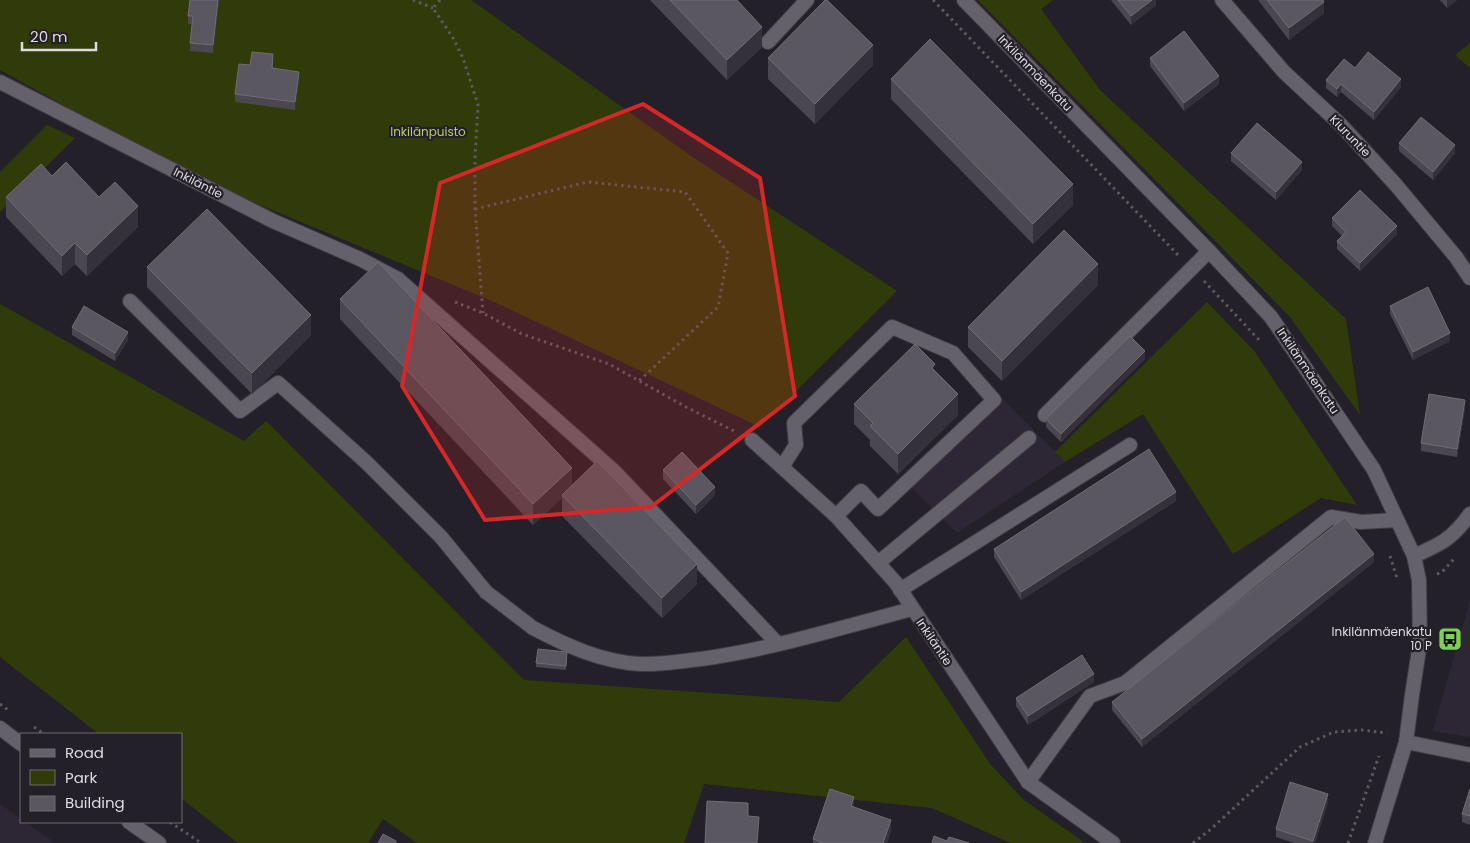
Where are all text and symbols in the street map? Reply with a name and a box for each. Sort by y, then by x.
scale bar [22,20,96,52]
text: 20 m [30,26,68,47]
street label: Inkilänmäenkatu [994,31,1076,115]
street label: Kiuruntie [1326,111,1375,160]
park label: Inkilänpuisto [390,123,466,140]
street label: Inkiläntie [171,163,226,202]
street label: Inkilänmäenkatu [1273,324,1344,417]
street label: Inkiläntie [912,615,956,669]
place label: Inkilänmäenkatu 10 P [1332,623,1432,654]
bus stop icon: Inkilänmäenkatu 10 P [1437,626,1463,652]
legend [20,733,182,823]
text: Road [65,742,104,763]
text: Park [65,767,97,788]
text: Building [65,792,125,813]

